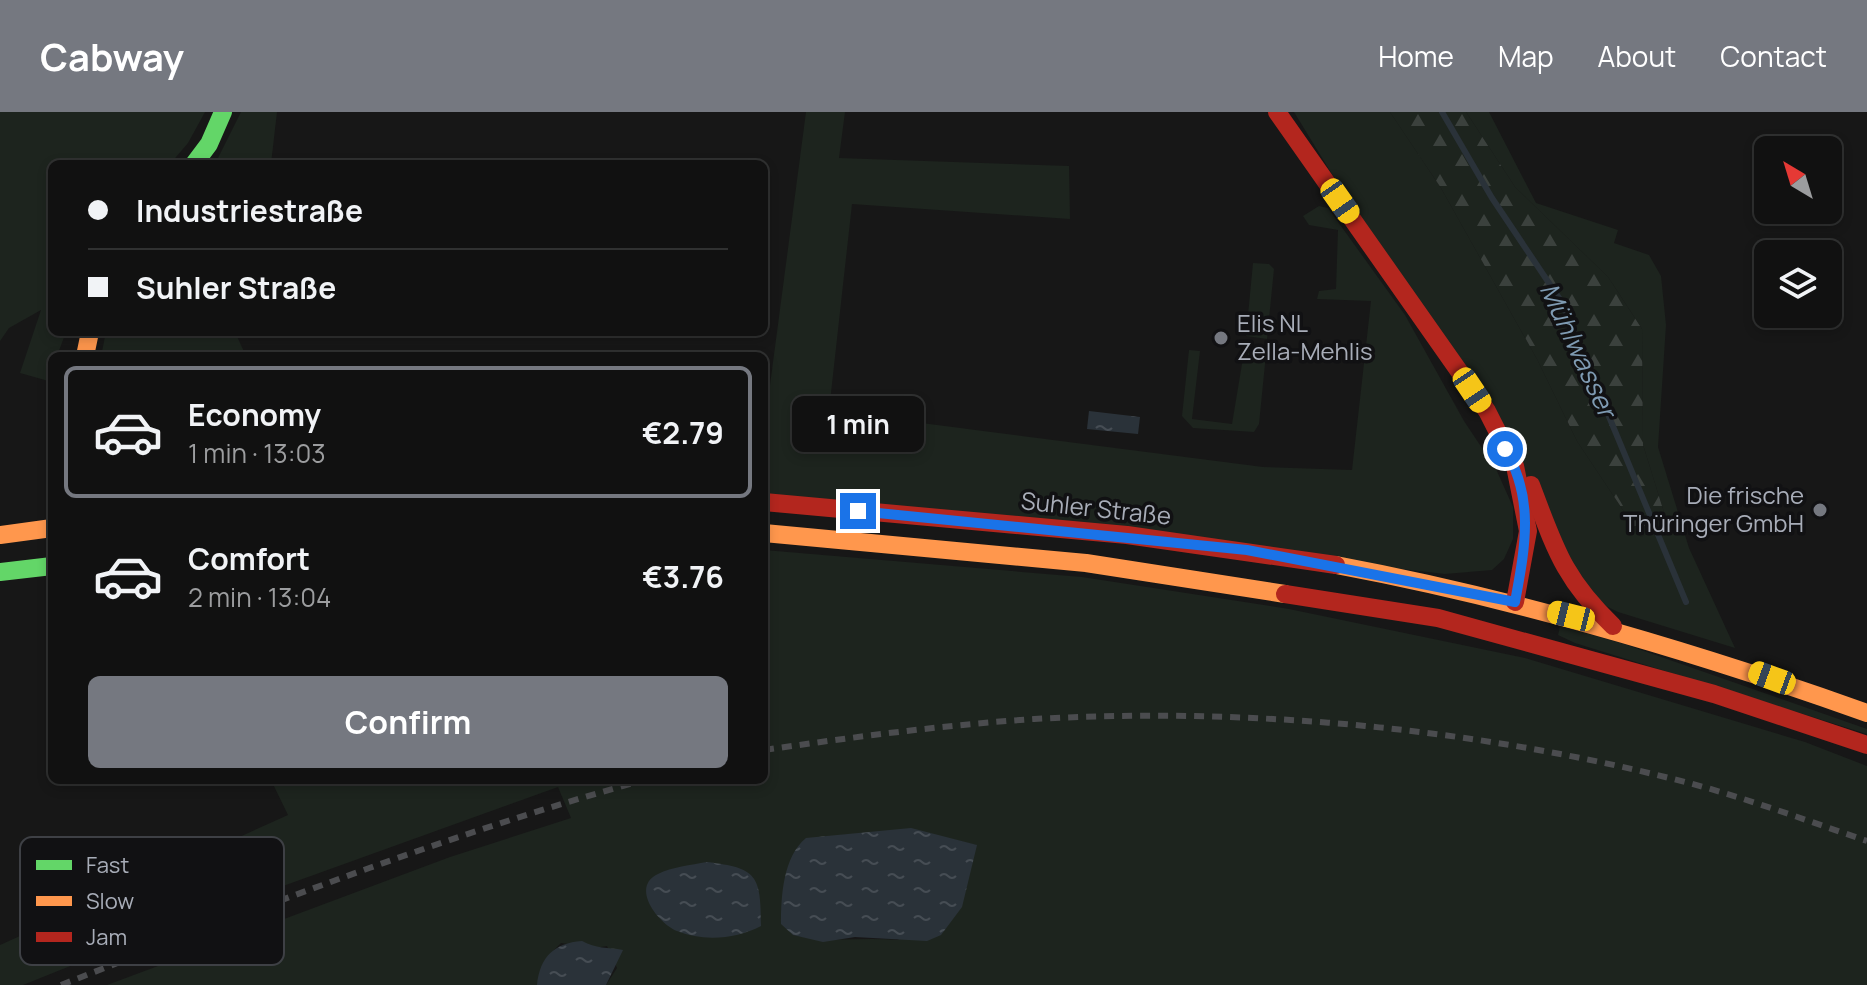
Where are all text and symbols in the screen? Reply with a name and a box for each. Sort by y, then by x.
text: Cabway [40,30,184,82]
text: Home [1378,37,1454,75]
text: Map [1498,37,1554,75]
text: About [1598,37,1676,75]
text: Contact [1720,37,1827,75]
north arrow [1754,136,1842,224]
map controls [1754,136,1842,328]
car [1316,174,1364,228]
text: Industriestraße [136,190,363,231]
button: layers [1754,240,1842,328]
text: Suhler Straße [136,267,336,308]
water label: Mühlwasser [1532,277,1627,426]
place label: Elis NL Zella-Mehlis [1237,306,1373,367]
marker: Elis NL Zella-Mehlis [1212,329,1230,347]
car [1449,363,1495,417]
text: Economy [188,394,321,435]
callout: 1 min [792,395,924,451]
icon: car [92,396,164,468]
text: 1 min [826,406,890,442]
text: €2.79 [642,412,724,453]
route start [1487,431,1523,467]
text: 1 min · 13:03 [188,435,326,471]
place label: Die frische Thüringer GmbH [1623,478,1804,539]
street label: Suhler Straße [1019,483,1173,532]
route end [840,493,876,529]
marker: Die frische Thüringer GmbH [1811,501,1829,519]
text: Comfort [188,538,310,579]
icon: car [92,540,164,612]
text: €3.76 [642,556,724,597]
text: 2 min · 13:04 [188,579,331,615]
car [1545,599,1597,633]
car [1745,659,1799,697]
button: Confirm [88,676,728,768]
legend [20,837,284,965]
text: Fast [86,850,129,880]
text: Slow [86,886,134,916]
text: Jam [86,922,127,952]

